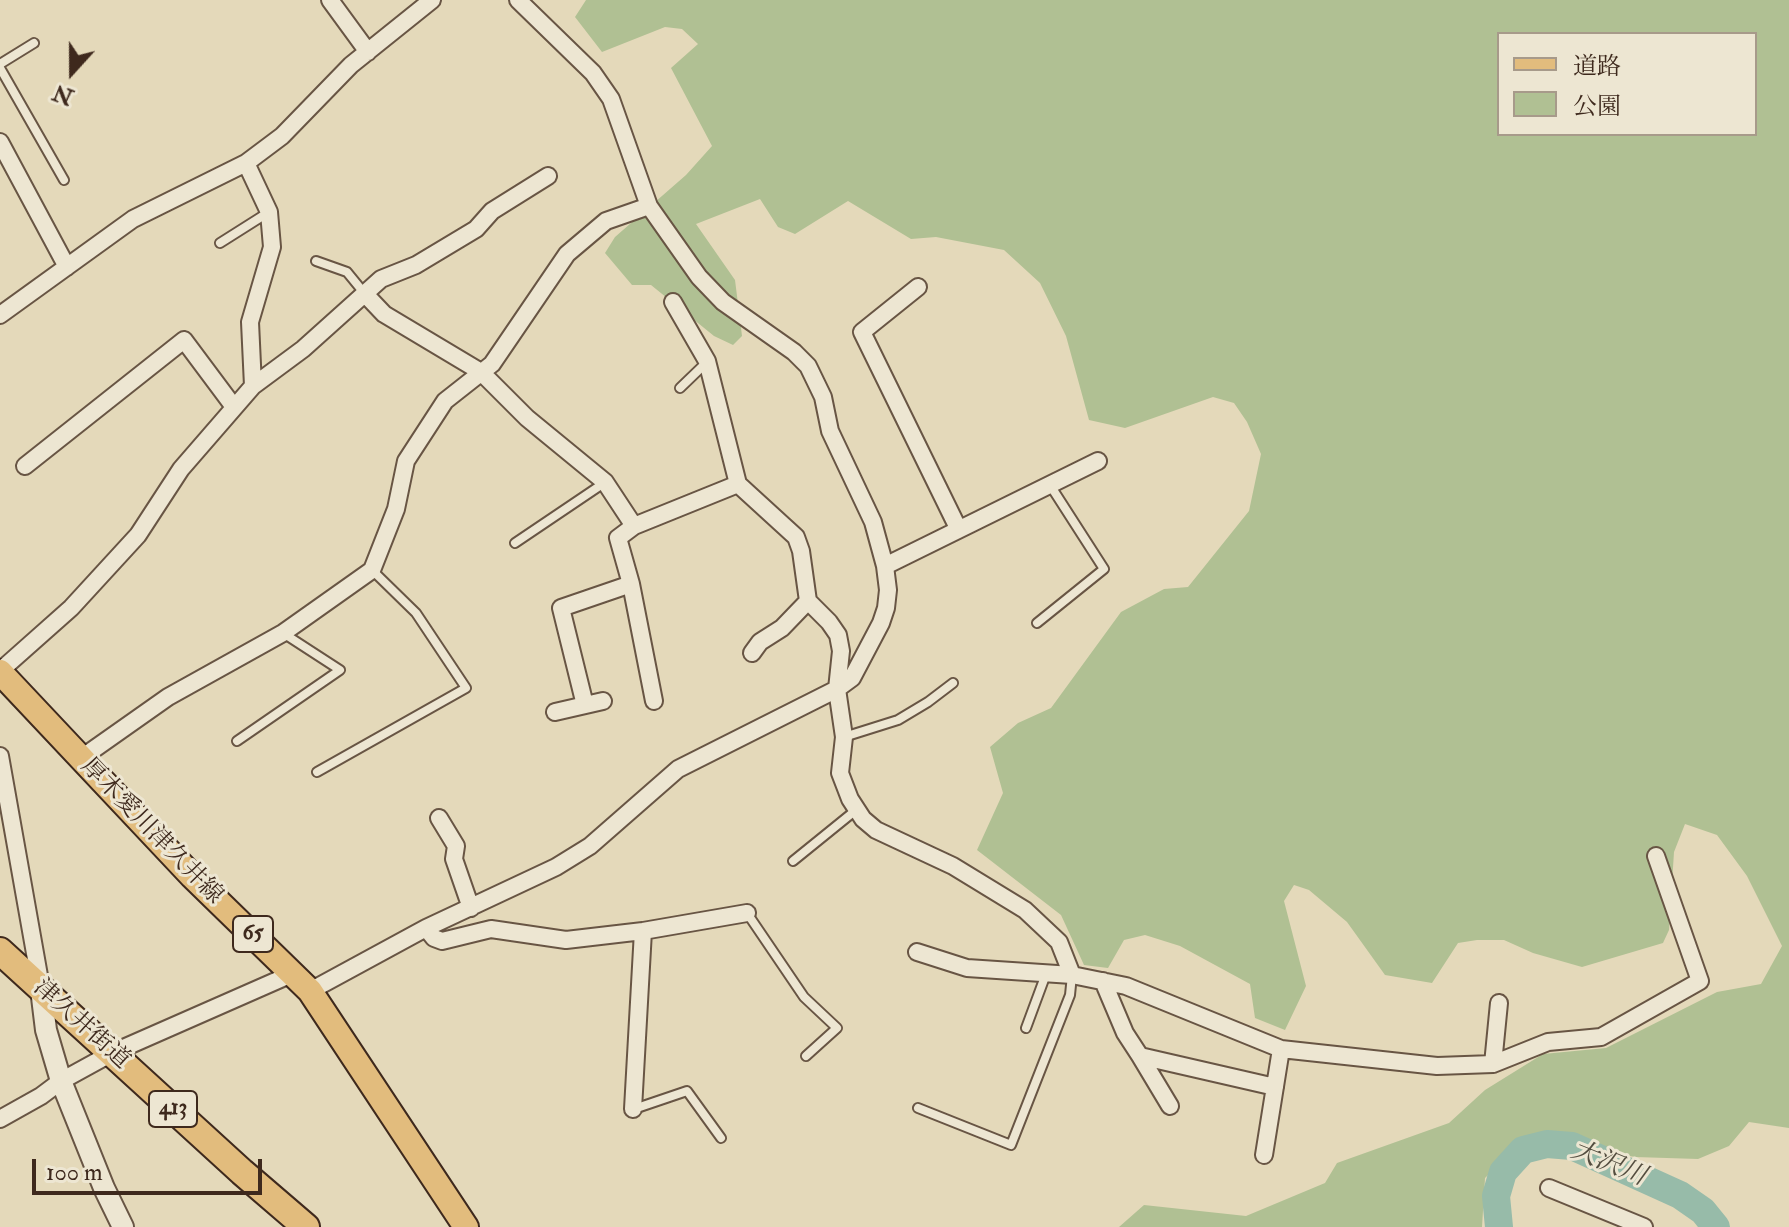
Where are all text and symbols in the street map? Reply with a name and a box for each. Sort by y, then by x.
north arrow [32,32,112,112]
legend [1497,32,1757,136]
text: 道路 [1573,51,1621,82]
text: N [49,78,78,111]
text: 公園 [1573,91,1621,122]
street label: 厚木愛川津久井線 [74,753,228,911]
road number: 65 [233,916,273,952]
street label: 津久井街道 [27,974,135,1076]
road number: 413 [149,1091,197,1127]
water label: 大沢川 [1566,1136,1650,1194]
scale bar [36,1143,266,1193]
text: 100 m [46,1157,103,1188]

